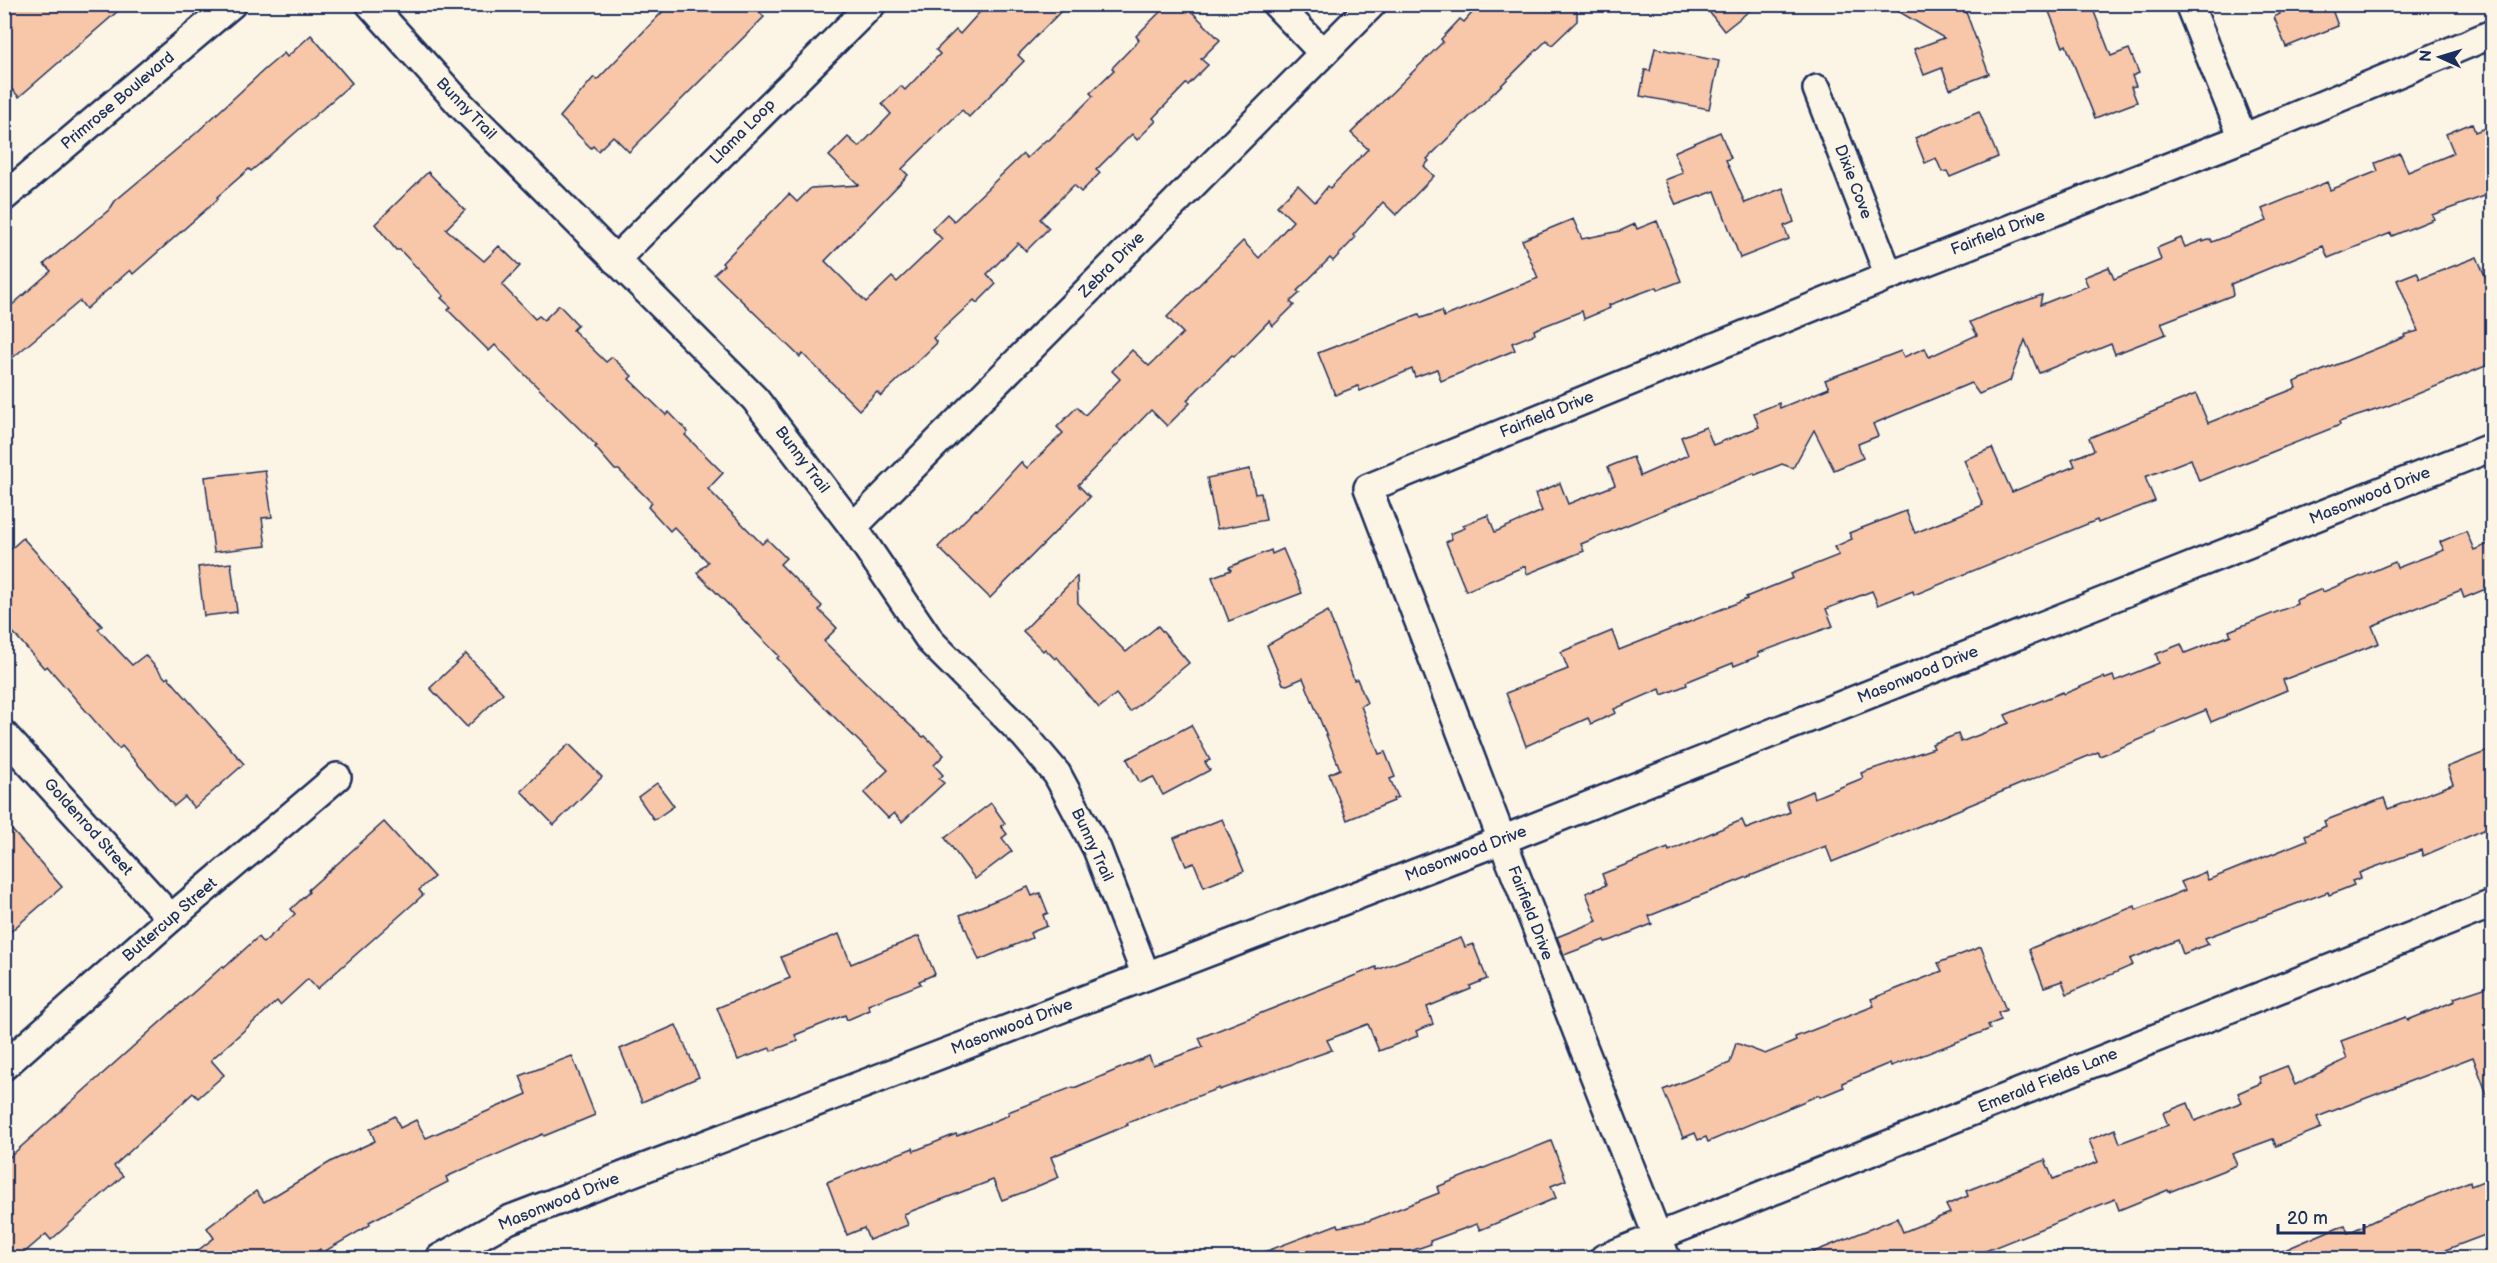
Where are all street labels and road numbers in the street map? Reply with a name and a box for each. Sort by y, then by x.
street label: Primrose Boulevard [58,48,178,154]
street label: Bunny Trail [432,74,500,144]
street label: Llama Loop [706,95,780,169]
street label: Dixie Cove [1830,142,1876,222]
street label: Fairfield Drive [1948,206,2048,260]
street label: Zebra Drive [1075,228,1149,302]
street label: Fairfield Drive [1497,387,1597,442]
street label: Bunny Trail [771,423,833,497]
street label: Masonwood Drive [2307,463,2434,529]
street label: Masonwood Drive [1855,642,1982,708]
street label: Goldenrod Street [39,775,137,879]
street label: Bunny Trail [1067,805,1117,885]
street label: Masonwood Drive [1403,822,1530,886]
street label: Fairfield Drive [1503,863,1557,963]
street label: Buttercup Street [119,874,221,966]
street label: Masonwood Drive [949,995,1076,1059]
street label: Emerald Fields Lane [1976,1044,2121,1118]
street label: Masonwood Drive [496,1169,623,1235]

